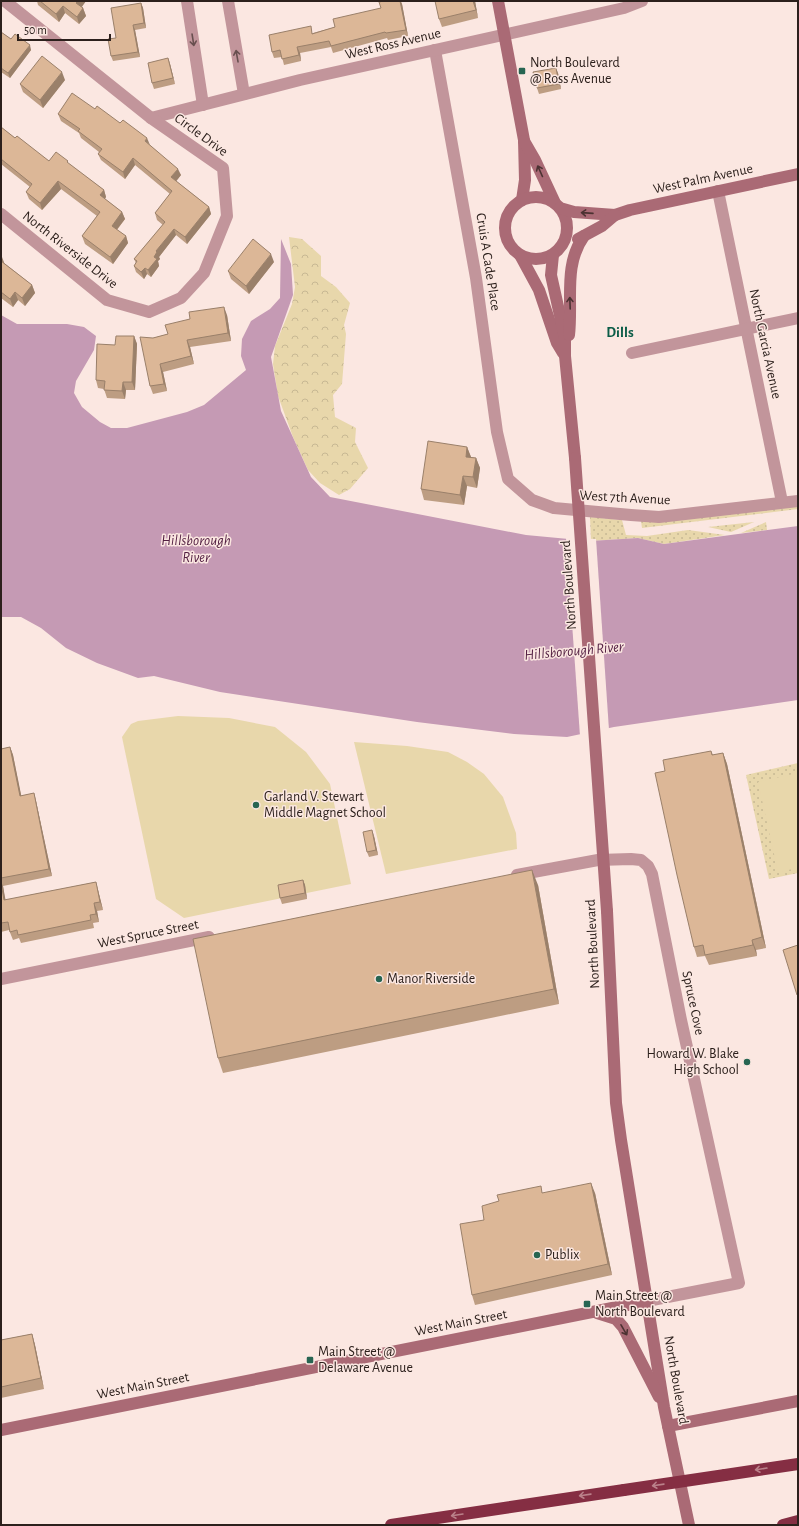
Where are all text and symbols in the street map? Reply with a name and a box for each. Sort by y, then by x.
scale bar [18,16,110,42]
text: 50 m [24,24,47,36]
street label: West Ross Avenue [344,26,442,62]
one-way arrow [189,33,197,46]
one-way arrow [233,50,241,63]
place label: North Boulevard @ Ross Avenue [530,56,620,86]
marker: North Boulevard @ Ross Avenue [517,66,527,76]
street label: Circle Drive [172,111,230,159]
street label: West Palm Avenue [652,162,754,196]
one-way arrow [535,165,543,177]
street label: North Riverside Drive [20,209,120,291]
one-way arrow [581,210,594,217]
street label: Cruis A Cade Place [473,212,503,312]
street label: North Garcia Avenue [747,288,783,400]
one-way arrow [566,297,574,310]
district label: Dills [606,325,634,340]
street label: West 7th Avenue [579,489,671,507]
water label: Hillsborough River [161,533,231,565]
street label: North Boulevard [559,540,579,630]
water label: Hillsborough River [524,639,625,663]
place label: Garland V. Stewart Middle Magnet School [264,790,386,820]
marker: Garland V. Stewart Middle Magnet School [251,800,261,810]
street label: North Boulevard [584,899,602,989]
street label: West Spruce Street [96,917,200,951]
street label: Spruce Cove [679,970,707,1036]
place label: Manor Riverside [387,972,475,986]
marker: Manor Riverside [374,974,384,984]
place label: Howard W. Blake High School [647,1047,739,1077]
marker: Howard W. Blake High School [742,1057,752,1067]
place label: Publix [545,1248,579,1262]
marker: Publix [532,1250,542,1260]
place label: Main Street @ North Boulevard [595,1289,685,1319]
marker: Main Street @ North Boulevard [582,1299,592,1309]
street label: West Main Street [414,1307,509,1339]
one-way arrow [621,1324,629,1336]
street label: North Boulevard [661,1335,691,1425]
place label: Main Street @ Delaware Avenue [318,1345,413,1375]
marker: Main Street @ Delaware Avenue [305,1355,315,1365]
street label: West Main Street [96,1370,191,1402]
one-way arrow [755,1465,768,1473]
one-way arrow [652,1481,665,1489]
one-way arrow [579,1491,592,1499]
one-way arrow [451,1511,464,1519]

